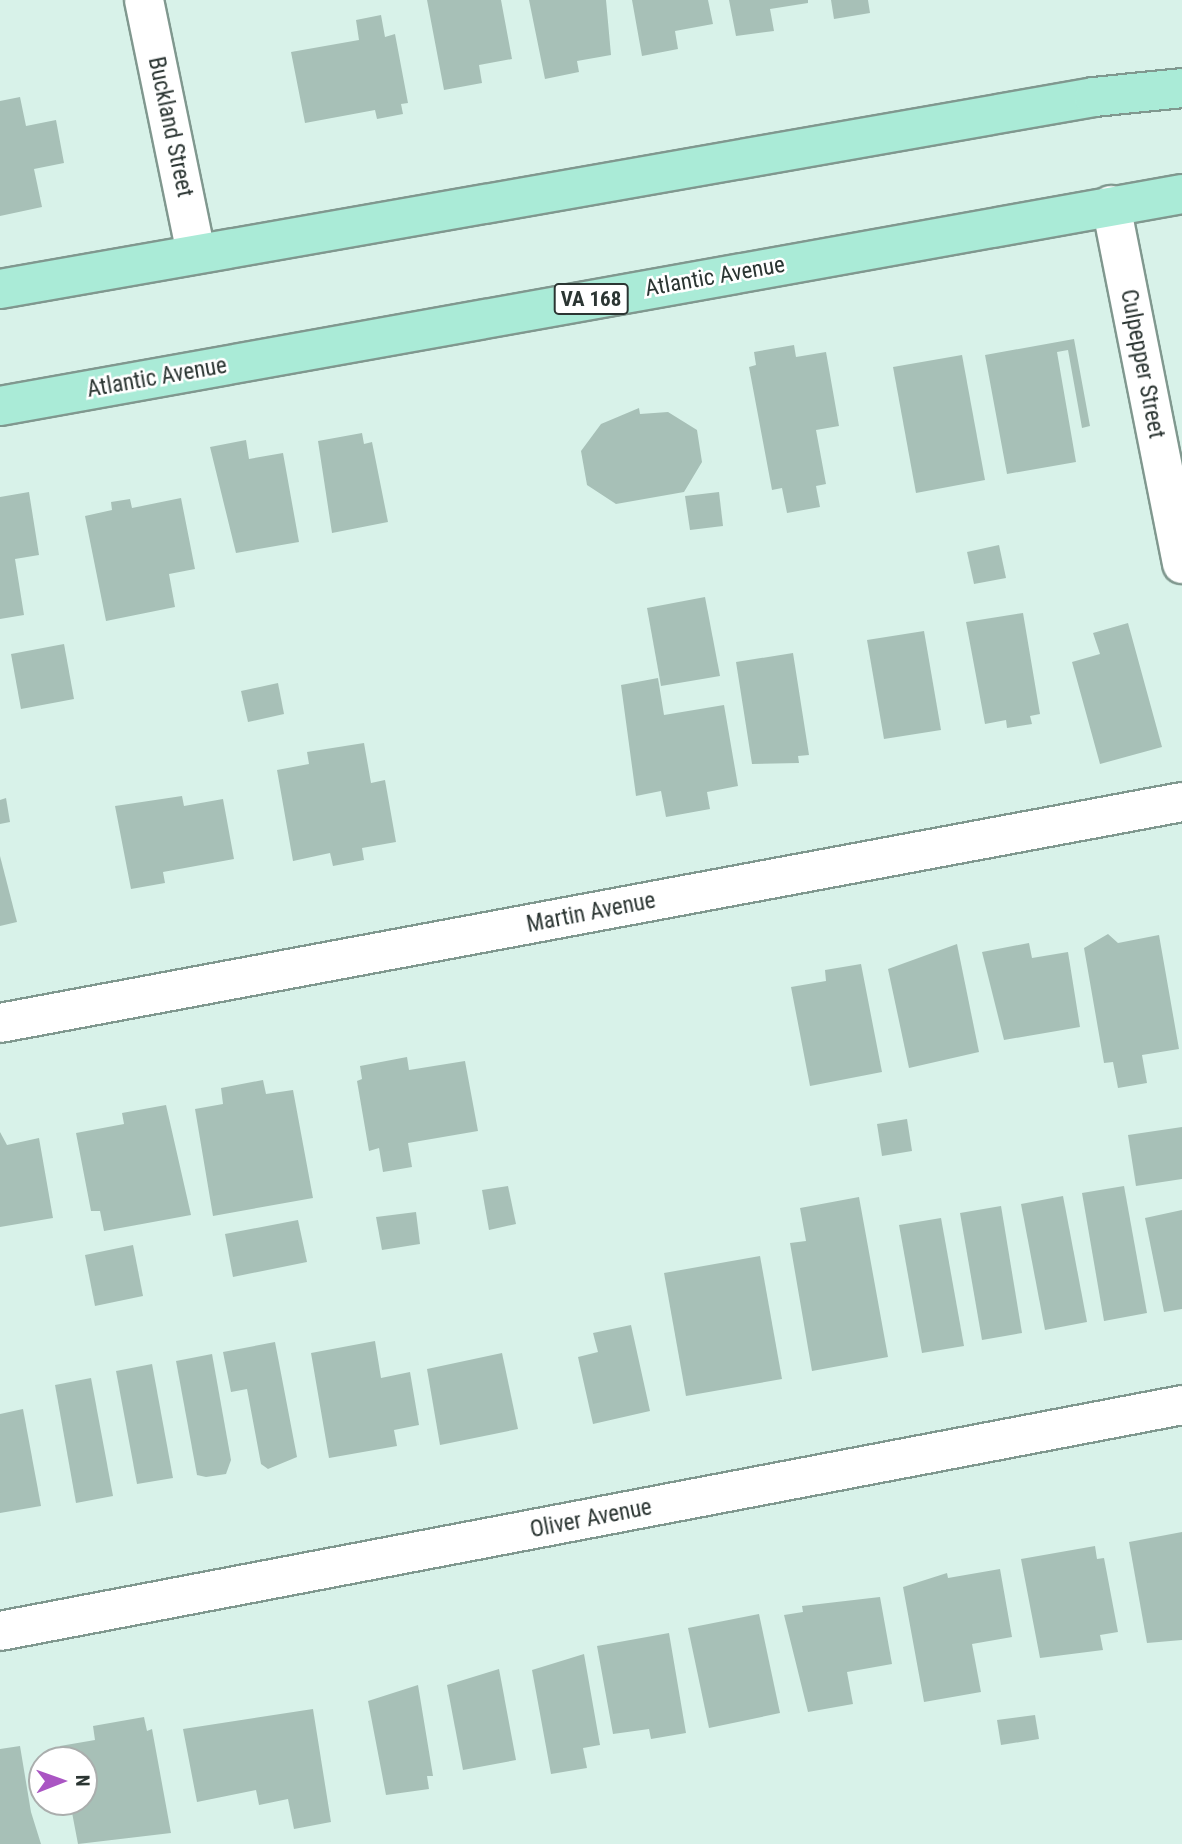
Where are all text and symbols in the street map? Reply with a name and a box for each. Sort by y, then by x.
street label: Buckland Street [142,54,198,200]
street label: Atlantic Avenue [643,251,787,303]
road number: VA 168 [552,282,630,316]
street label: Culpepper Street [1114,287,1170,441]
street label: Atlantic Avenue [85,352,229,404]
street label: Martin Avenue [524,887,658,939]
street label: Oliver Avenue [528,1494,654,1544]
north arrow [28,1746,98,1816]
text: N [71,1775,94,1787]

